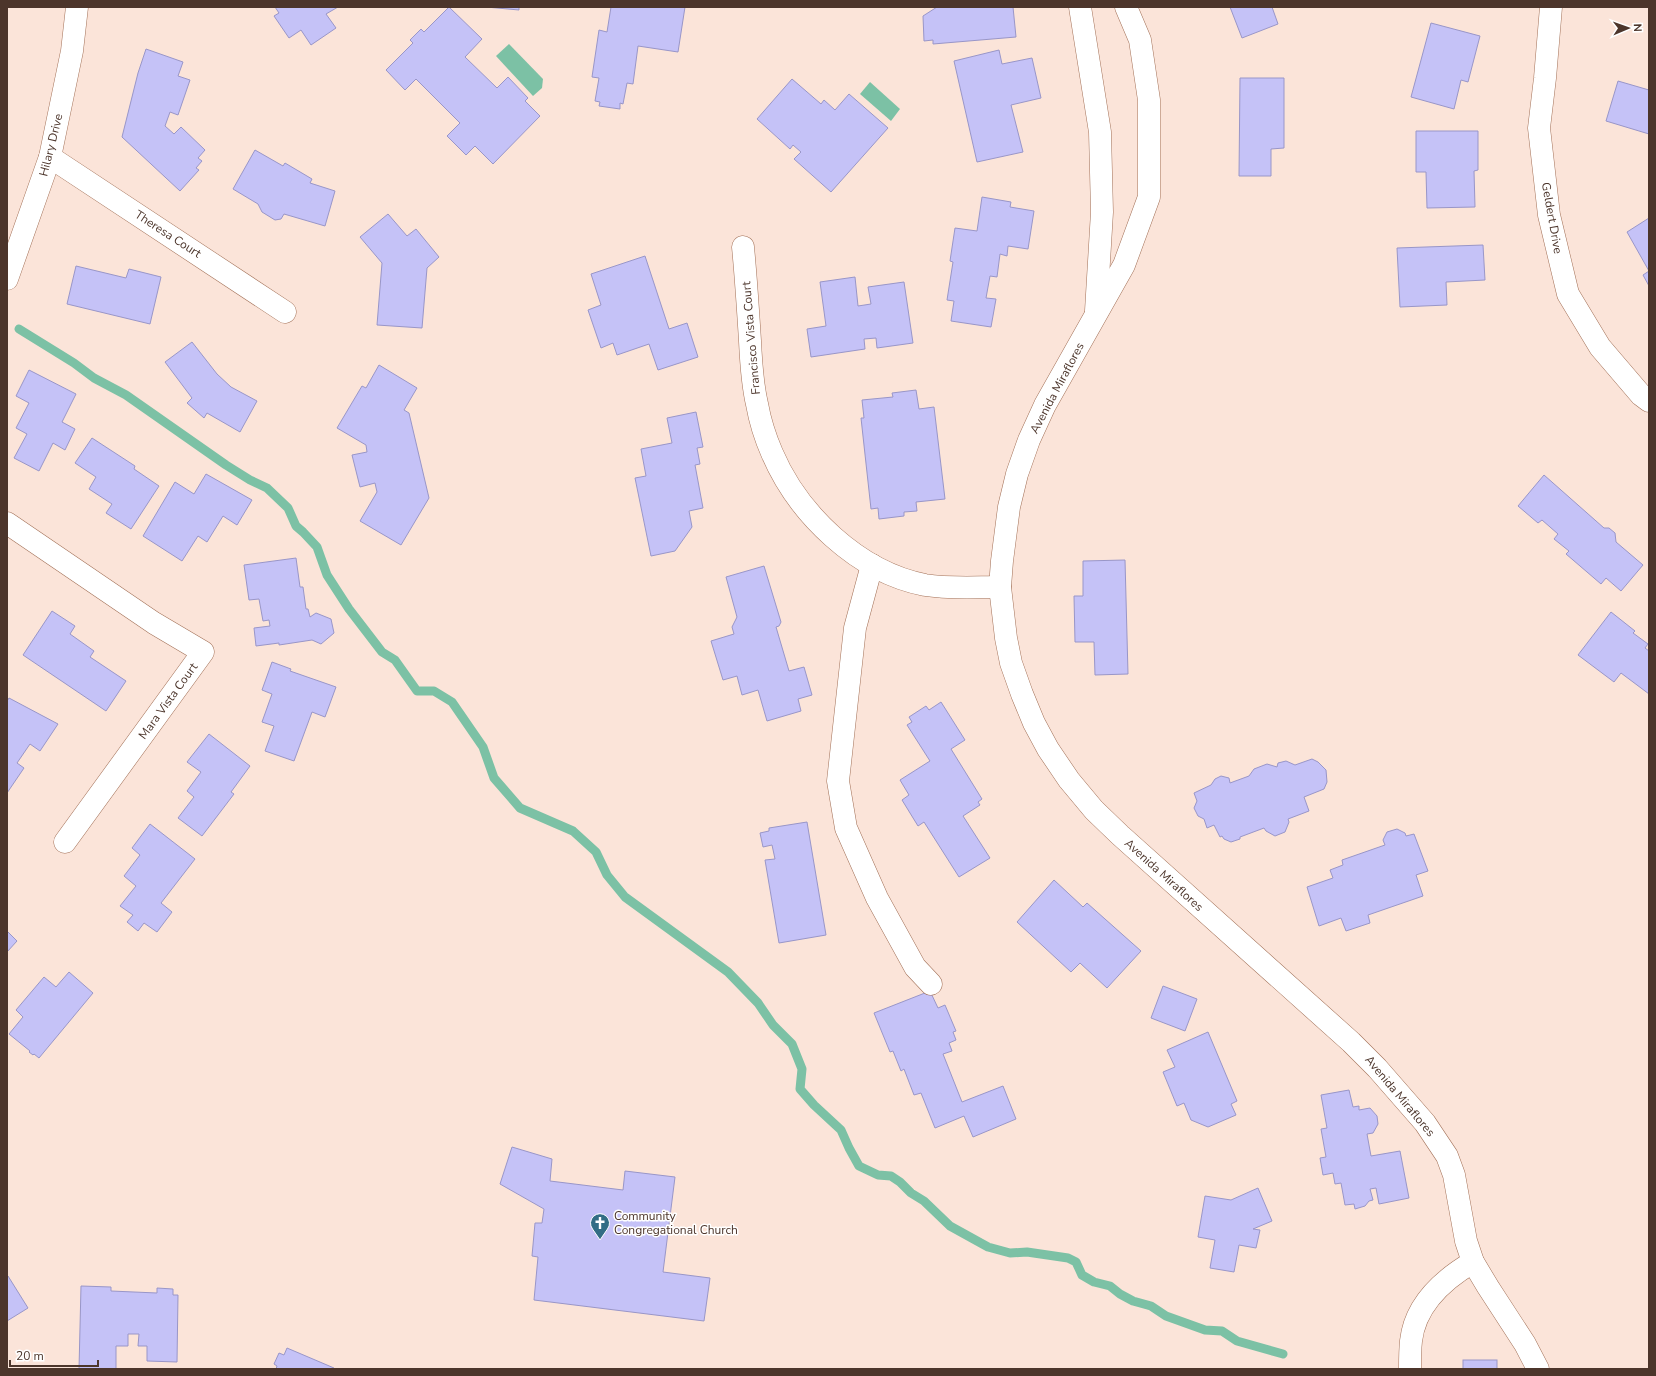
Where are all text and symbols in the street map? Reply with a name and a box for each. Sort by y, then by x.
north arrow [1608,8,1648,48]
text: N [1630,23,1645,32]
street label: Hilary Drive [35,112,67,178]
street label: Geldert Drive [1538,181,1566,255]
street label: Theresa Court [132,207,205,262]
street label: Francisco Vista Court [738,280,764,395]
street label: Avenida Miraflores [1026,339,1088,436]
street label: Mara Vista Court [135,659,202,742]
street label: Avenida Miraflores [1121,835,1207,915]
street label: Avenida Miraflores [1361,1052,1439,1140]
place label: Community Congregational Church [614,1208,738,1238]
church icon: Community Congregational Church [589,1212,611,1240]
scale bar [10,1342,98,1368]
text: 20 m [16,1348,44,1364]

